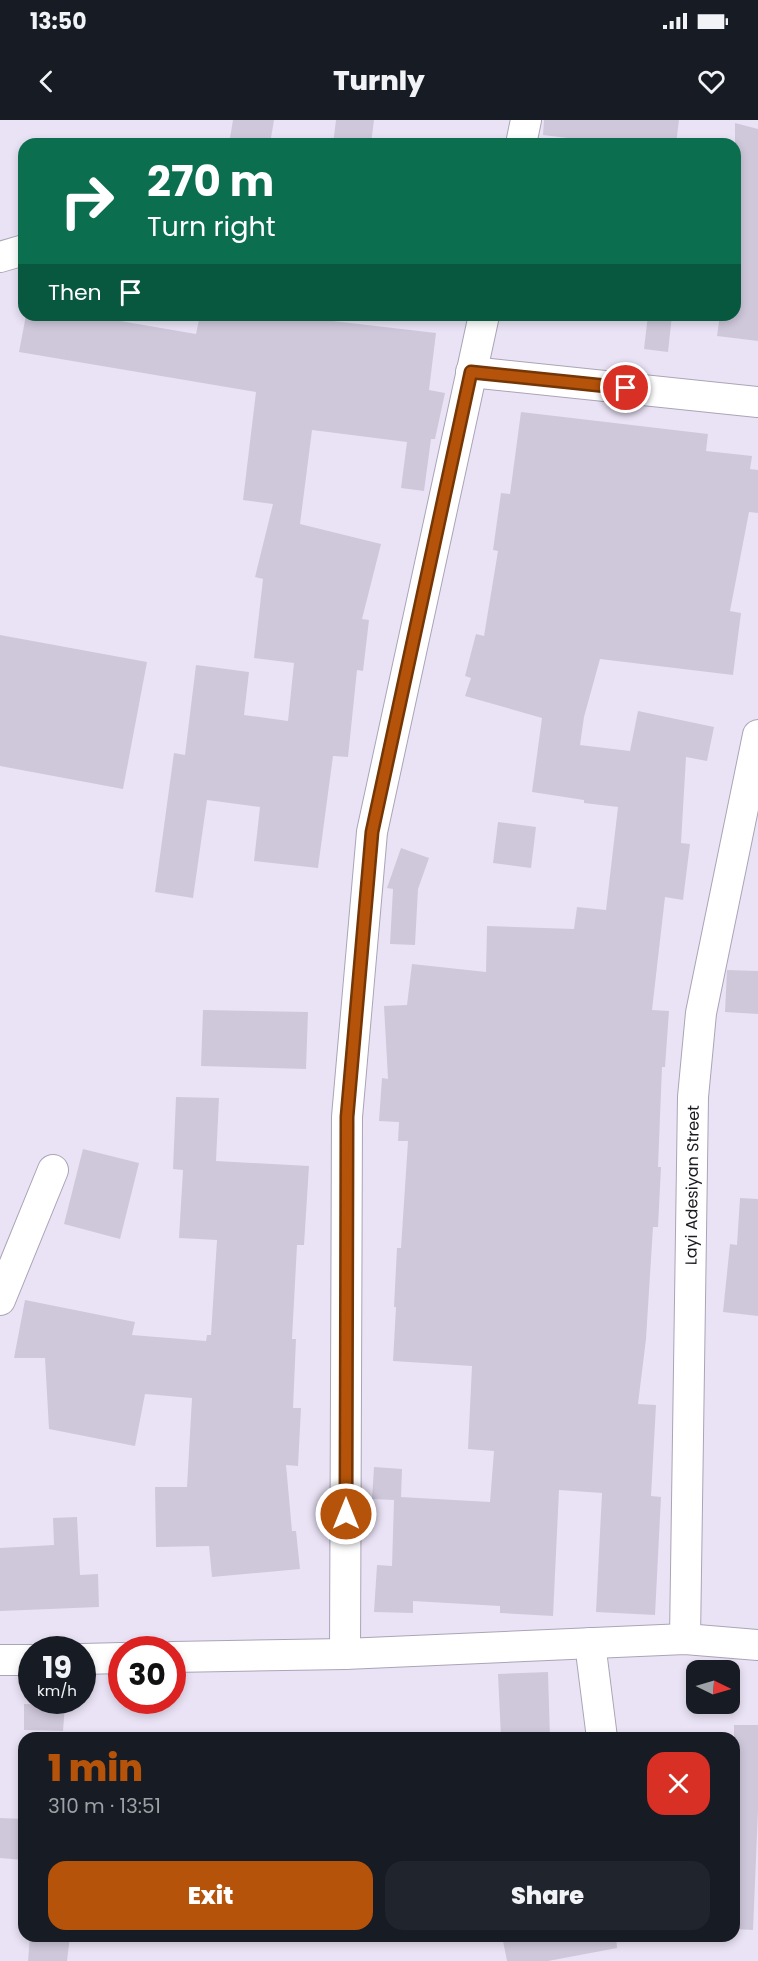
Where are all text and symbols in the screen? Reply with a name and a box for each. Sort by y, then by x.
text: 13:50 [30,6,86,37]
text: Turnly [333,62,425,99]
icon: back [30,65,63,98]
icon: heart [695,65,728,98]
text: 270 m [147,152,274,211]
icon: right [48,162,126,240]
text: Turn right [147,208,276,245]
icon: arrive [114,276,147,309]
text: Then [48,277,102,308]
pin [600,362,651,413]
icon: arrive [609,371,642,404]
street label: Layi Adesiyan Street [679,1105,704,1265]
position arrow [314,1482,378,1546]
speed limit sign: 30 [108,1636,186,1714]
text: 19 [42,1646,72,1689]
north arrow [686,1660,740,1714]
map controls [686,1660,740,1714]
text: km/h [37,1680,77,1701]
text: 1 min [48,1743,143,1794]
button: close [647,1752,710,1815]
text: 310 m · 13:51 [48,1792,161,1820]
button: Exit [48,1861,373,1930]
button: Share [385,1861,710,1930]

